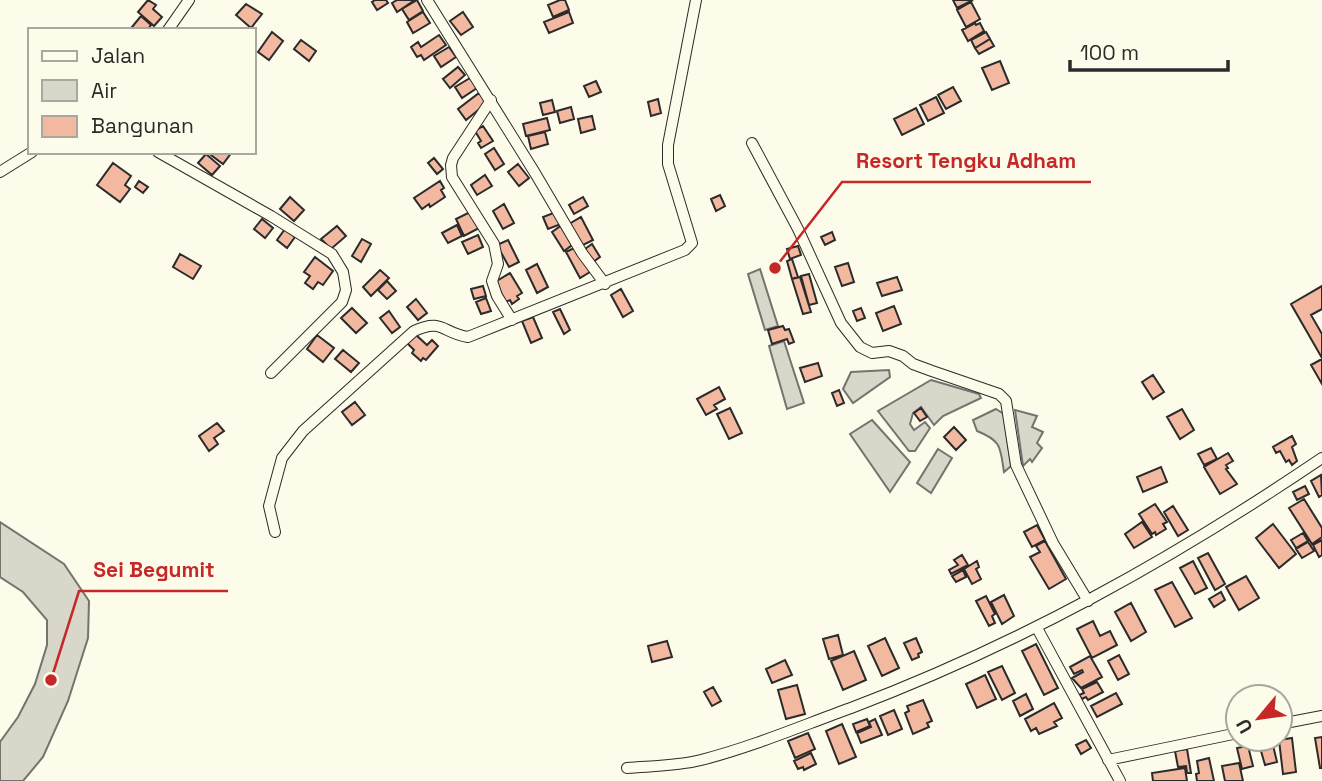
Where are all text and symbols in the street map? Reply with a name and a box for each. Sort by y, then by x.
legend [28,28,256,154]
scale bar [1070,28,1228,72]
text: 100 m [1080,39,1139,66]
text: Jalan [91,42,145,69]
text: Air [91,77,117,104]
text: Bangunan [91,112,194,139]
callout: Resort Tengku Adham [842,140,1091,182]
text: Resort Tengku Adham [856,147,1076,174]
callout: Sei Begumit [79,549,228,591]
text: Sei Begumit [93,556,215,583]
north arrow [1224,683,1294,753]
text: U [1231,714,1259,738]

